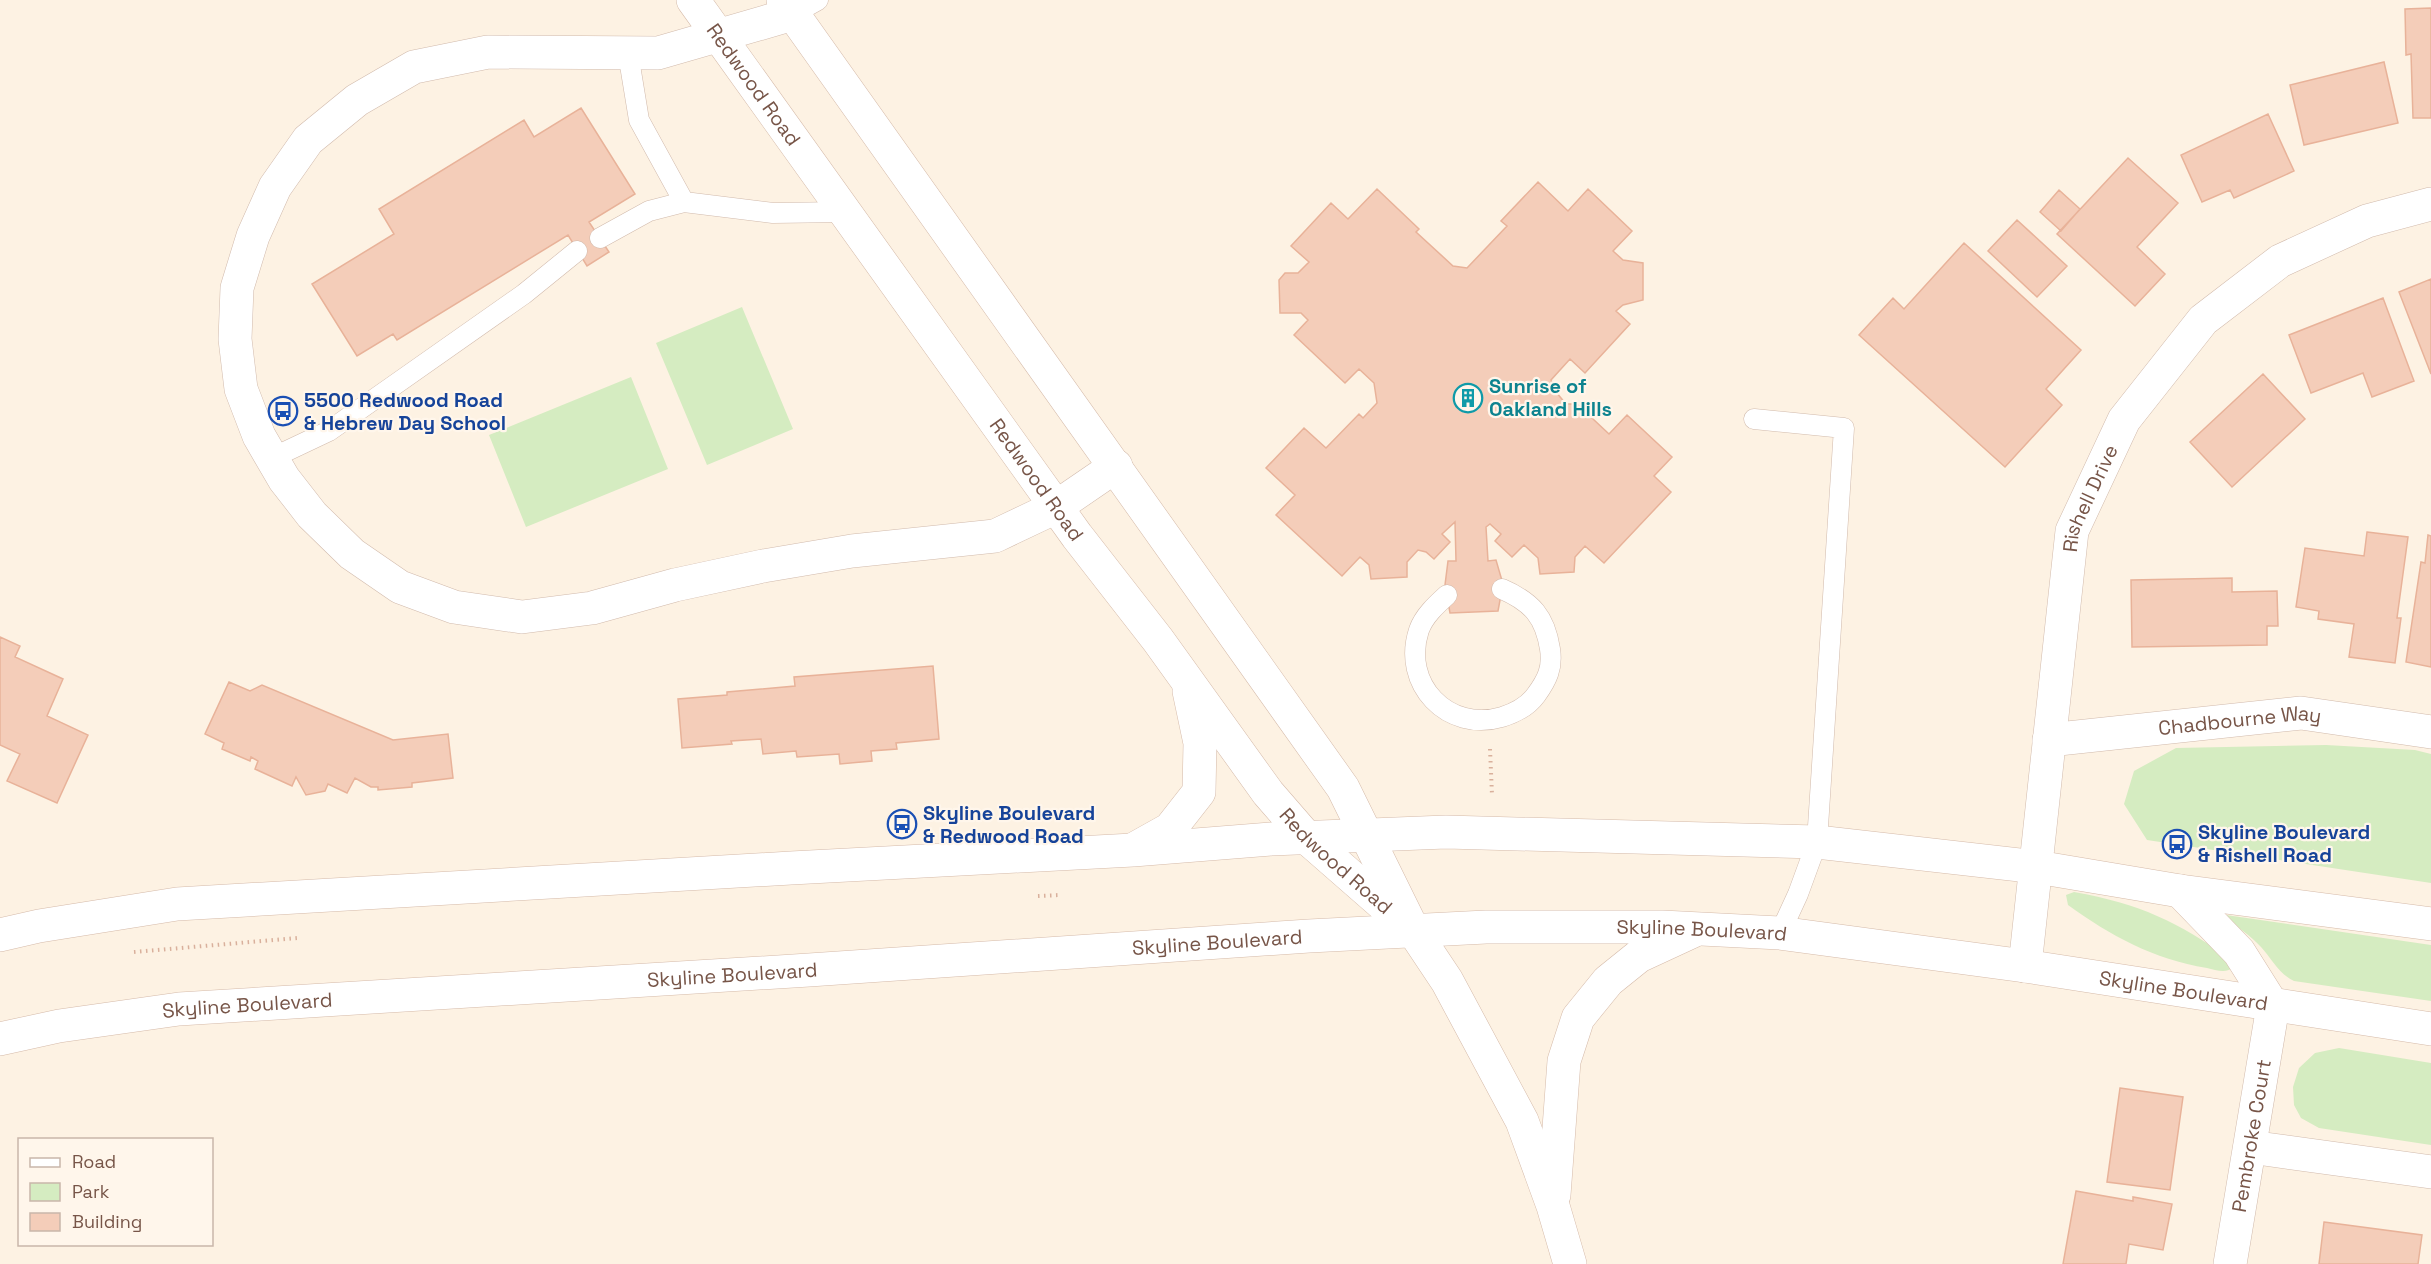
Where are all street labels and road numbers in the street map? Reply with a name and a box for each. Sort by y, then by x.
street label: Redwood Road [701,18,806,151]
street label: Redwood Road [984,413,1089,546]
street label: Rishell Drive [2057,440,2124,553]
street label: Chadbourne Way [2157,700,2323,741]
street label: Redwood Road [1274,802,1398,920]
street label: Skyline Boulevard [1616,914,1789,947]
street label: Skyline Boulevard [1131,923,1303,961]
street label: Skyline Boulevard [646,956,818,993]
street label: Skyline Boulevard [2097,965,2270,1017]
street label: Skyline Boulevard [160,987,333,1024]
street label: Pembroke Court [2226,1057,2277,1214]

